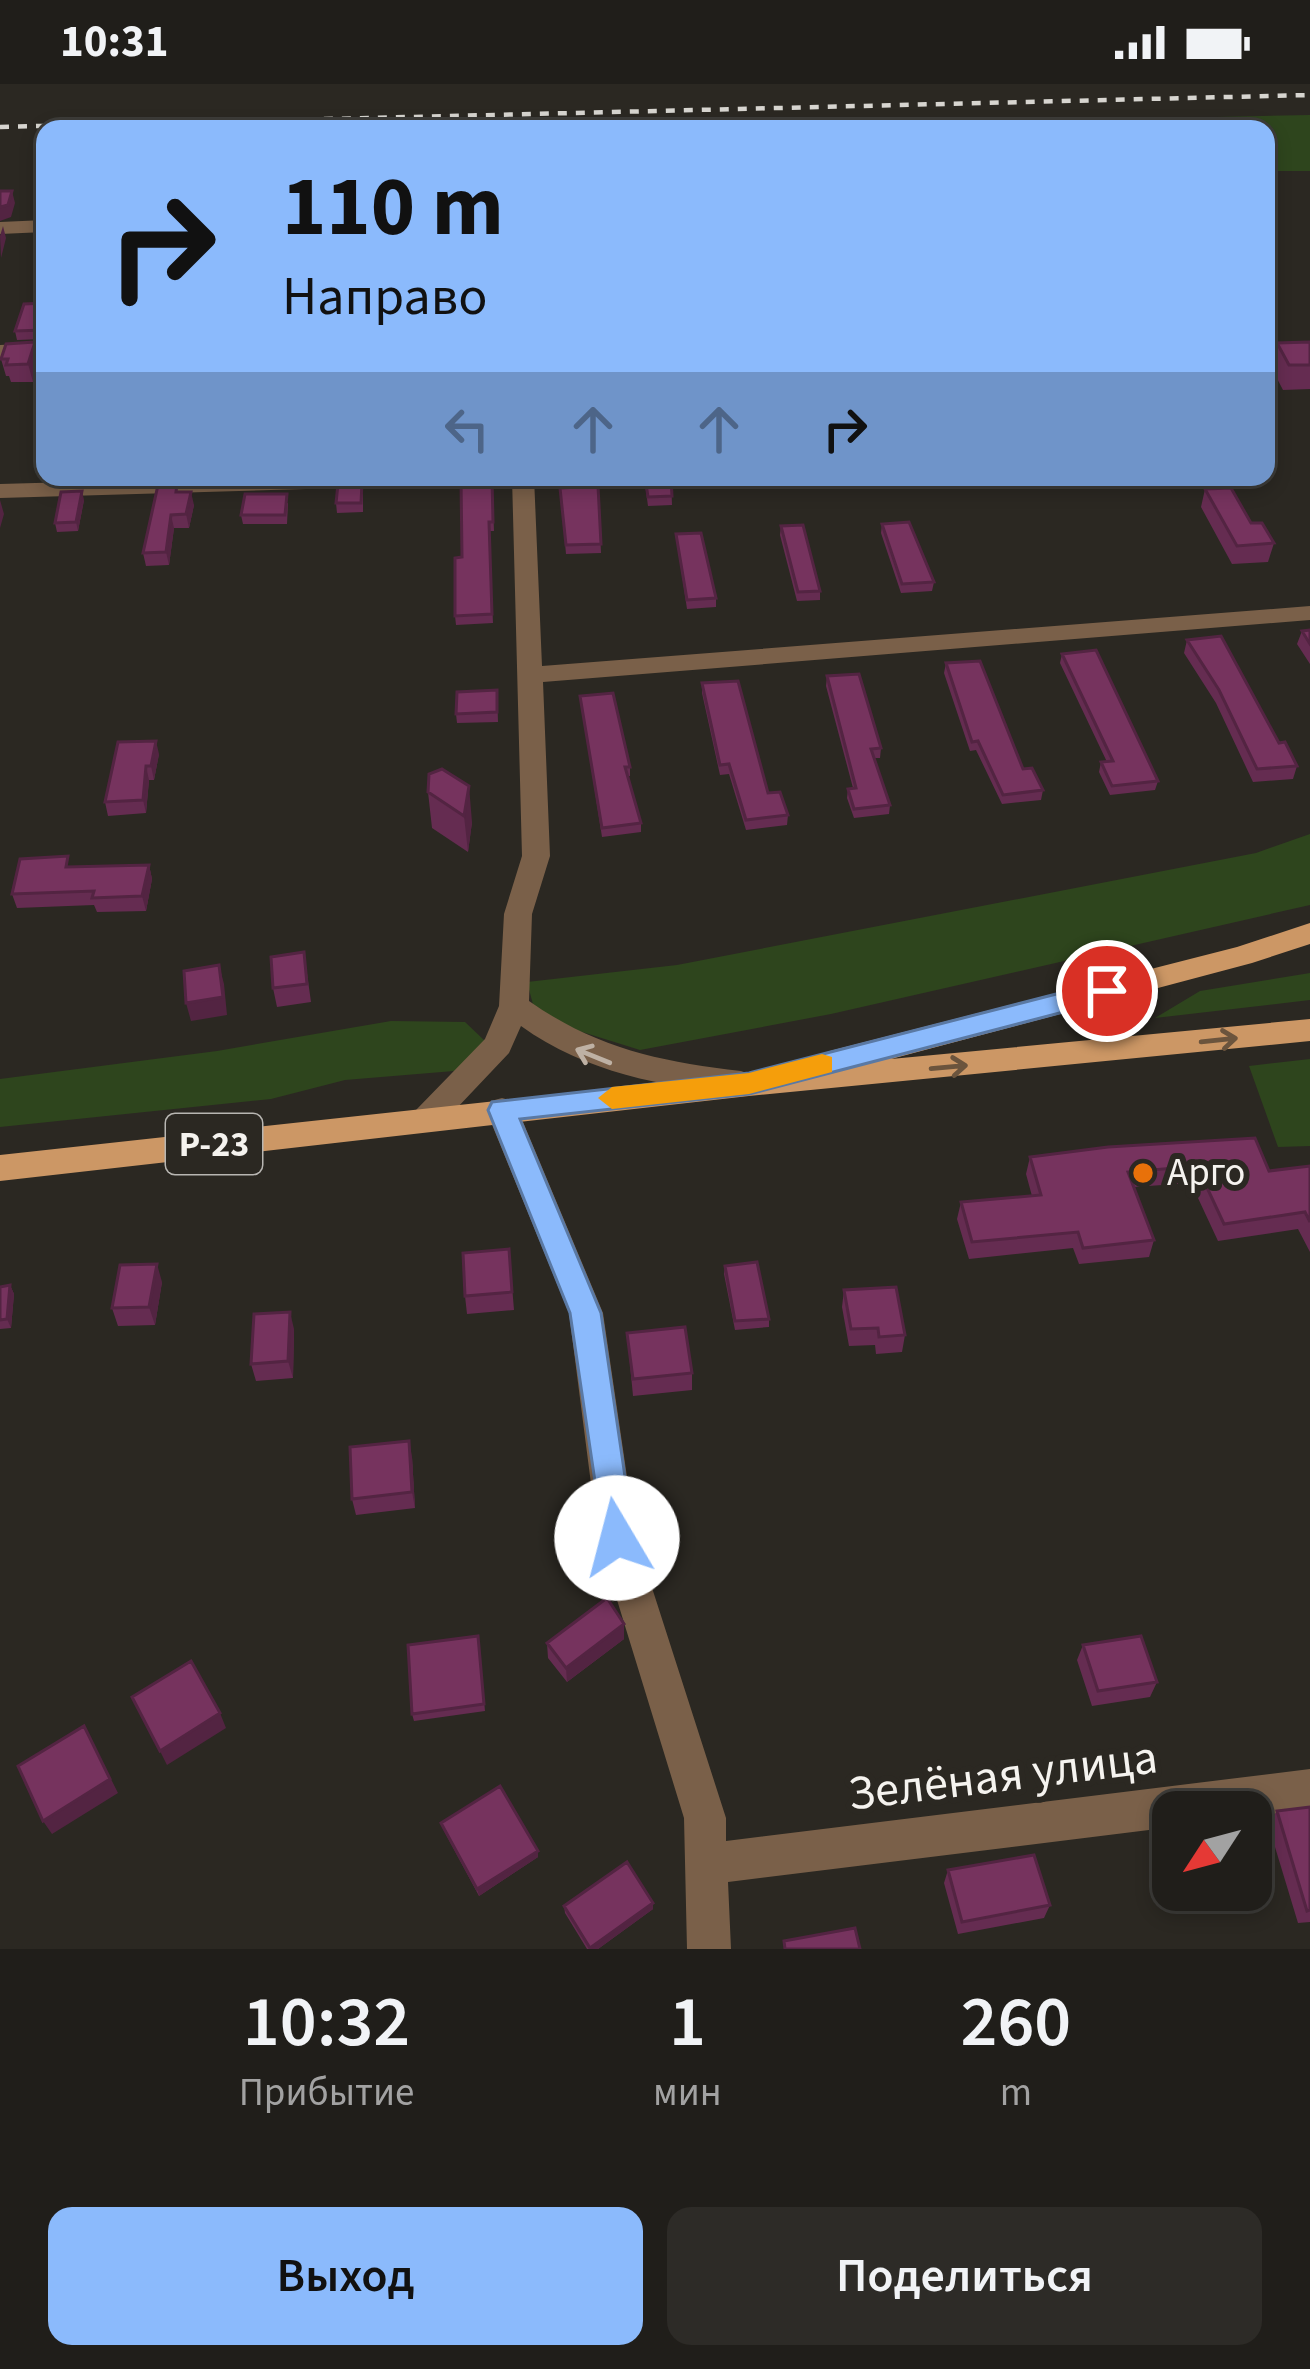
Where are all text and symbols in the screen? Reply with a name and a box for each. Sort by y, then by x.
text: 10:31 [60,10,169,74]
text: 110 m [282,148,504,268]
icon: right [84,168,240,324]
text: Направо [282,259,487,336]
icon: left [434,396,500,462]
icon: ahead [560,396,626,462]
icon: ahead [686,396,752,462]
icon: right [812,396,878,462]
pin [1056,940,1158,1042]
icon: arrive [1074,958,1140,1024]
one-way arrow [1199,1028,1238,1051]
one-way arrow [576,1043,613,1065]
one-way arrow [929,1056,968,1079]
road number: Р-23 [166,1114,262,1174]
place label: Арго [1167,1145,1245,1201]
marker: Арго [1130,1160,1156,1186]
position arrow [554,1475,680,1601]
street label: Зелёная улица [845,1723,1161,1829]
north arrow [1152,1791,1272,1911]
map controls [1152,1791,1272,1911]
text: 10:32 [243,1971,410,2074]
text: 1 [669,1971,706,2074]
text: 260 [960,1971,1071,2074]
text: Прибытие [239,2065,414,2121]
text: мин [653,2065,722,2121]
text: m [1000,2065,1032,2121]
button: Выход [48,2207,643,2345]
button: Поделиться [667,2207,1262,2345]

